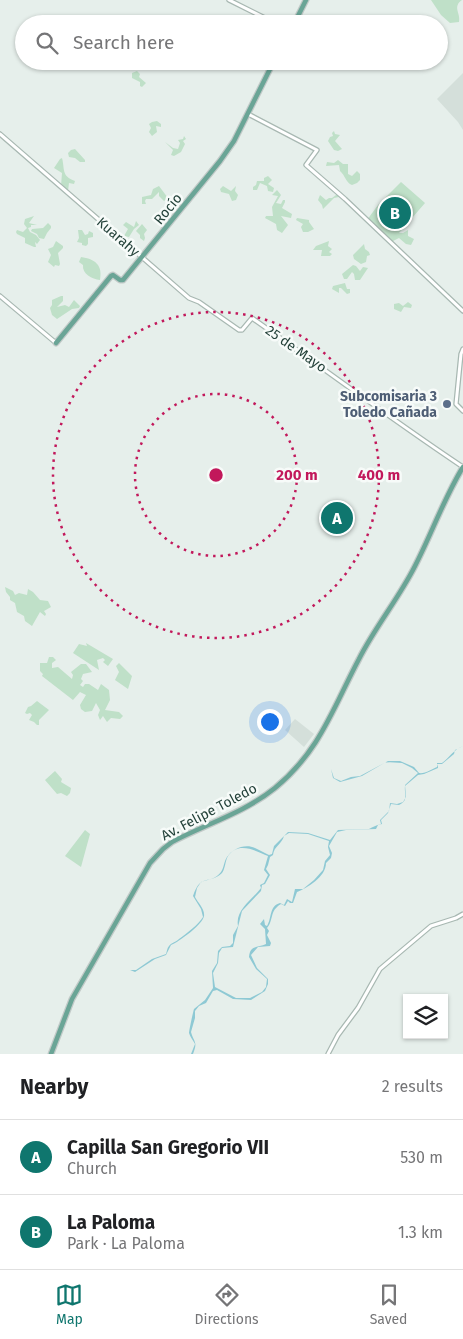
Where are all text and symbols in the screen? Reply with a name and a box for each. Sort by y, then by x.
search box [15,15,448,70]
icon: search [33,29,61,57]
text: Search here [73,31,174,54]
street label: Rocío [150,190,186,228]
pin: B [379,194,411,232]
street label: Kuarahy [93,214,143,260]
street label: 25 de Mayo [262,322,330,376]
place label: Subcomisaria 3 Toledo Cañada [340,388,437,421]
marker: Subcomisaria 3 Toledo Cañada [441,398,453,410]
centre of rings [207,466,225,484]
text: 200 m [276,466,318,484]
text: 400 m [358,466,400,484]
pin: A [321,499,353,537]
your location [257,709,283,735]
street label: Av. Felipe Toledo [158,780,260,844]
map controls [403,994,448,1039]
button: layers [403,994,448,1039]
text: Nearby [20,1074,88,1100]
text: 2 results [382,1077,443,1096]
text: Capilla San Gregorio VII [67,1136,269,1159]
text: A [31,1148,41,1167]
text: 530 m [400,1148,443,1167]
text: Church [67,1159,117,1178]
text: La Paloma [67,1211,155,1234]
text: B [31,1223,41,1242]
text: 1.3 km [398,1223,443,1242]
text: Park · La Paloma [67,1234,185,1253]
tab: Map [55,1281,83,1328]
tab: Directions [194,1281,259,1328]
tab: Saved [370,1281,408,1328]

